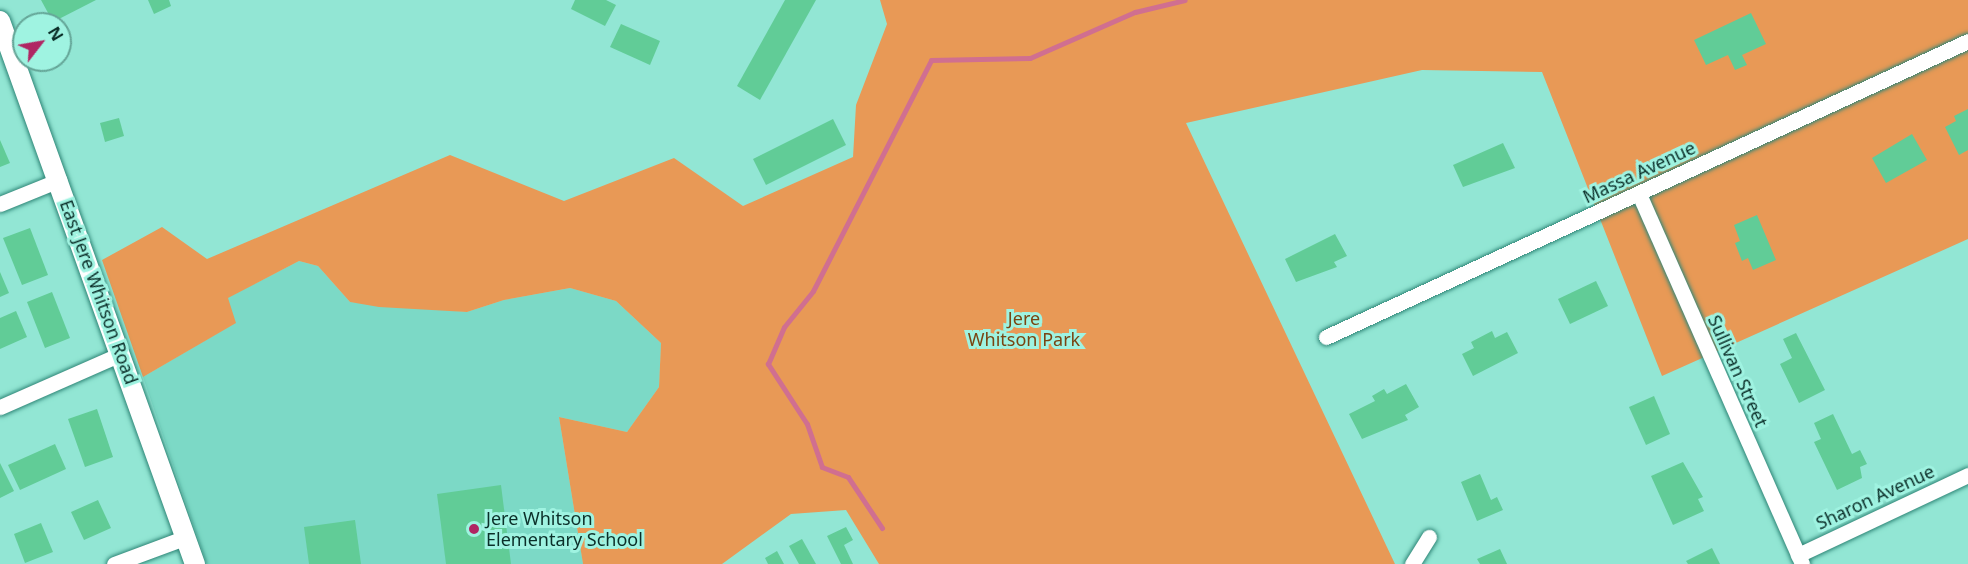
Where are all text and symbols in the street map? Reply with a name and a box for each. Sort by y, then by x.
north arrow [12,12,72,72]
text: N [43,23,68,45]
street label: Massa Avenue [1579,137,1699,207]
street label: East Jere Whitson Road [56,197,142,387]
park label: Jere Whitson Park [968,308,1080,350]
street label: Sullivan Street [1704,312,1772,430]
street label: Sharon Avenue [1812,460,1938,534]
place label: Jere Whitson Elementary School [486,508,643,550]
marker: Jere Whitson Elementary School [467,522,481,536]

